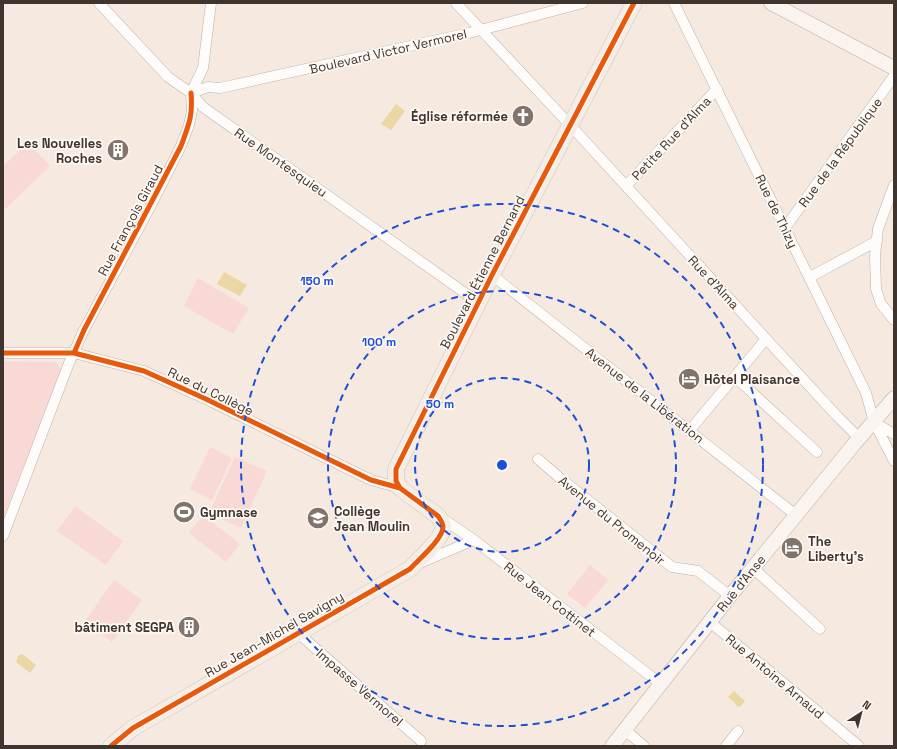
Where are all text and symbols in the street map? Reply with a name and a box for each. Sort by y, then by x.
street label: Boulevard Victor Vermorel [308,25,469,78]
street label: Petite Rue d'Alma [628,92,715,184]
street label: Rue de la République [795,94,886,211]
church icon: Église réformée [510,103,536,129]
place label: Église réformée [411,108,508,125]
street label: Rue Montesquieu [231,124,331,201]
place label: Les Nouvelles Roches [17,135,102,167]
building icon: Les Nouvelles Roches [105,137,131,163]
street label: Rue François Giraud [94,162,167,279]
street label: Rue de Thizy [751,172,802,251]
street label: Boulevard Étienne Bernand [436,193,529,352]
street label: Rue d'Alma [684,252,743,313]
text: 150 m [300,273,334,289]
text: 100 m [362,334,396,350]
street label: Avenue de la Libération [582,344,707,447]
street label: Rue du Collège [165,363,256,420]
hotel icon: Hôtel Plaisance [676,366,702,392]
place label: Hôtel Plaisance [704,371,800,388]
text: 50 m [426,396,454,412]
centre of rings [495,458,509,472]
street label: Avenue du Promenoir [555,472,669,569]
sports icon: Gymnase [171,499,197,525]
place label: Collège Jean Moulin [334,503,410,535]
place label: Gymnase [200,504,258,521]
school or university icon: Collège Jean Moulin [305,505,331,531]
place label: The Liberty's [808,533,864,565]
hotel icon: The Liberty's [779,535,805,561]
street label: Rue d'Anse [713,551,770,615]
street label: Rue Jean Cottinet [500,558,599,641]
street label: Rue Jean-Michel Savigny [202,588,347,681]
building icon: bâtiment SEGPA [176,614,202,640]
place label: bâtiment SEGPA [75,619,175,636]
street label: Rue Antoine Arnaud [722,630,827,723]
street label: Impasse Vermorel [313,645,407,730]
north arrow [841,693,881,733]
text: N [860,697,874,713]

